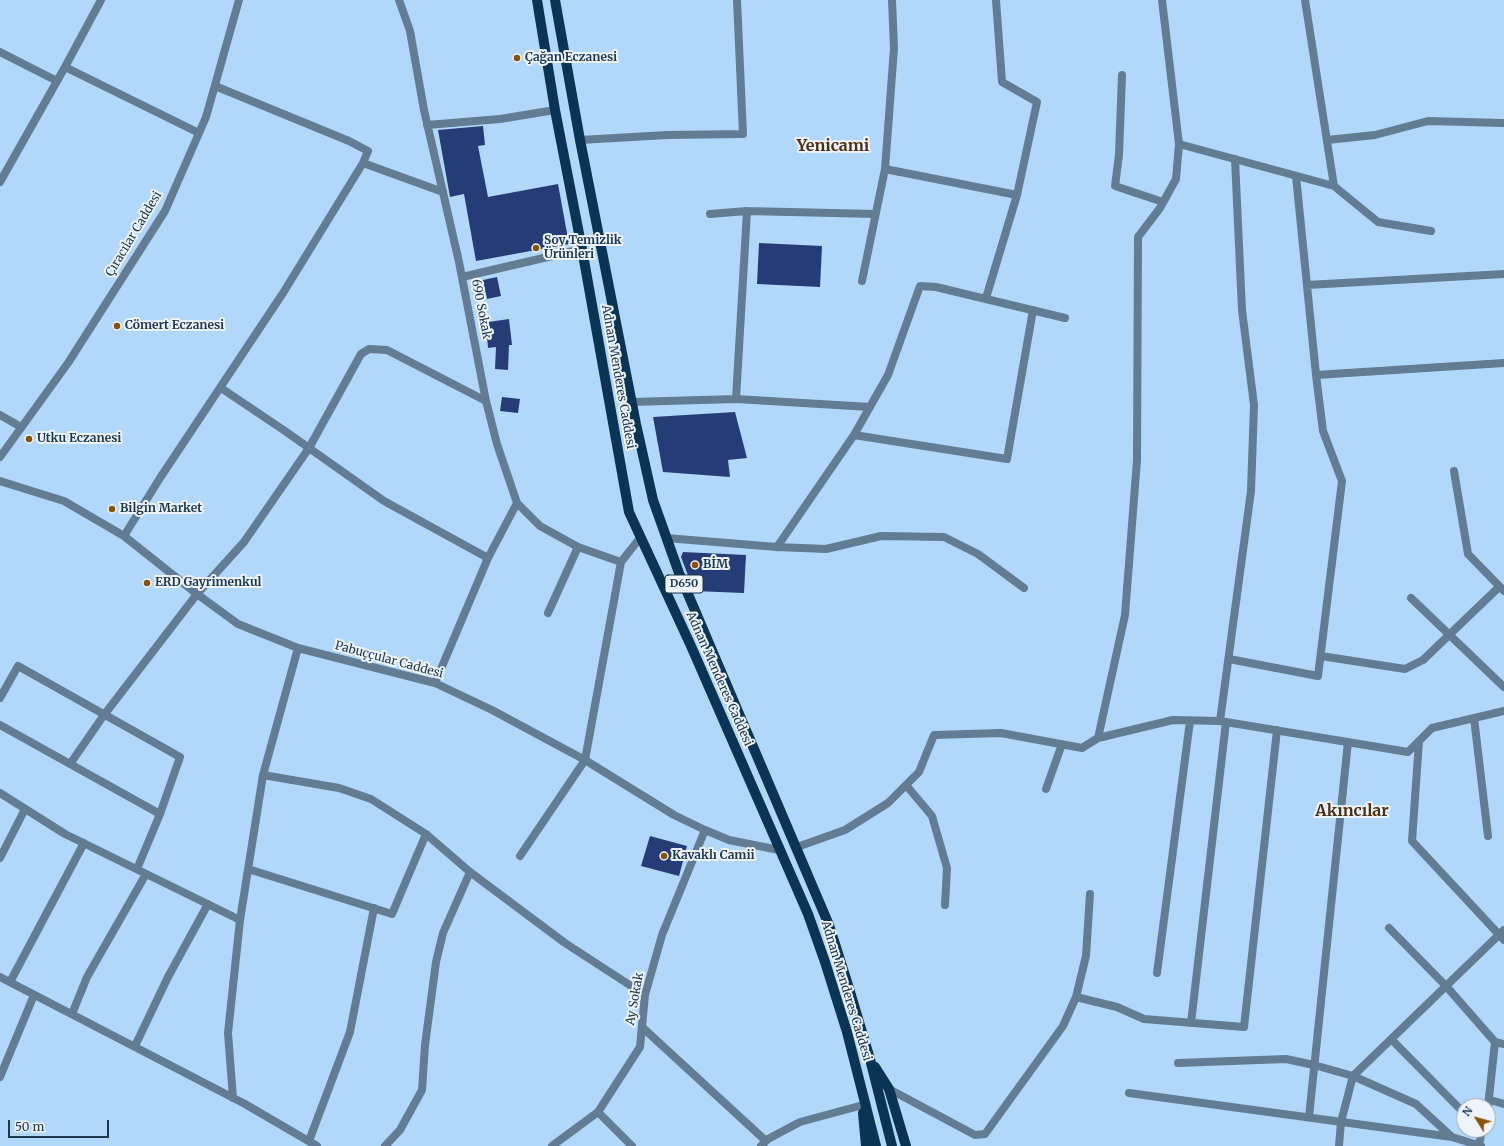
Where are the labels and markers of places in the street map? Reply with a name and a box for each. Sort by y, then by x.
place label: Çağan Eczanesi [525,51,617,65]
marker: Çağan Eczanesi [512,53,522,63]
place label: Soy Temizlik Ürünleri [544,234,622,262]
marker: Soy Temizlik Ürünleri [531,243,541,253]
place label: Cömert Eczanesi [125,319,224,333]
marker: Cömert Eczanesi [112,321,122,331]
place label: Utku Eczanesi [37,432,121,446]
marker: Utku Eczanesi [24,434,34,444]
place label: Bilgin Market [120,502,202,516]
marker: Bilgin Market [107,504,117,514]
place label: BİM [703,558,728,572]
marker: BİM [690,560,700,570]
place label: ERD Gayrimenkul [155,576,261,590]
marker: ERD Gayrimenkul [142,578,152,588]
place label: Kavaklı Camii [672,849,755,863]
marker: Kavaklı Camii [659,851,669,861]

